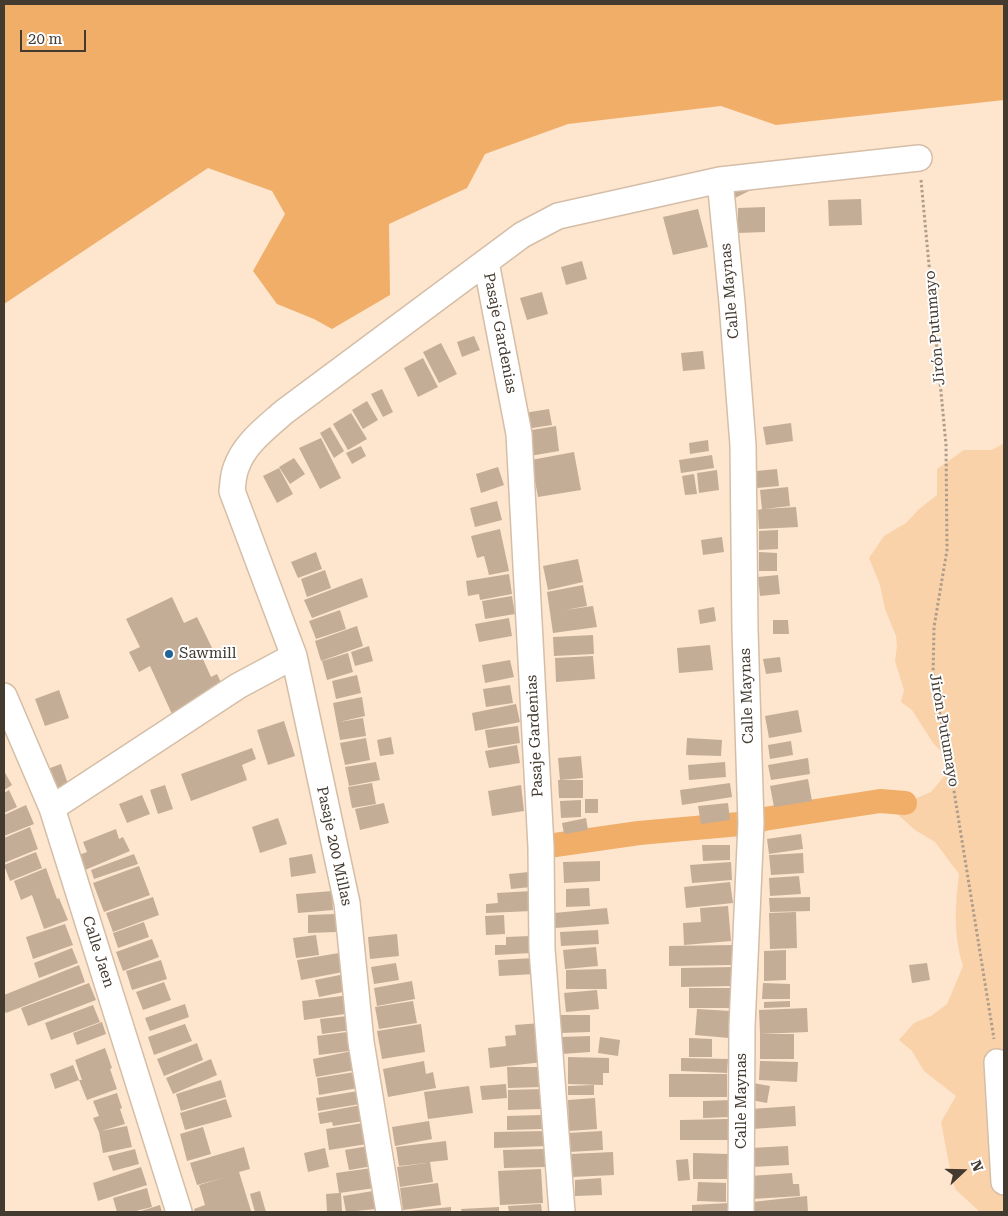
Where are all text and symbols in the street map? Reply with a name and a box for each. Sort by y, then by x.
scale bar [22,20,89,52]
text: 20 m [28,30,62,48]
street label: Calle Maynas [717,242,743,340]
street label: Jirón Putumayo [921,270,949,386]
street label: Pasaje Gardenias [479,271,521,395]
place label: Sawmill [179,645,236,663]
marker: Sawmill [163,648,175,660]
street label: Calle Maynas [736,648,758,744]
street label: Jirón Putumayo [925,672,963,788]
street label: Pasaje Gardenias [523,674,547,798]
street label: Pasaje 200 Millas [313,785,355,907]
street label: Calle Jaen [78,914,118,990]
street label: Calle Maynas [733,1053,751,1149]
north arrow [938,1146,988,1196]
text: N [968,1158,986,1174]

